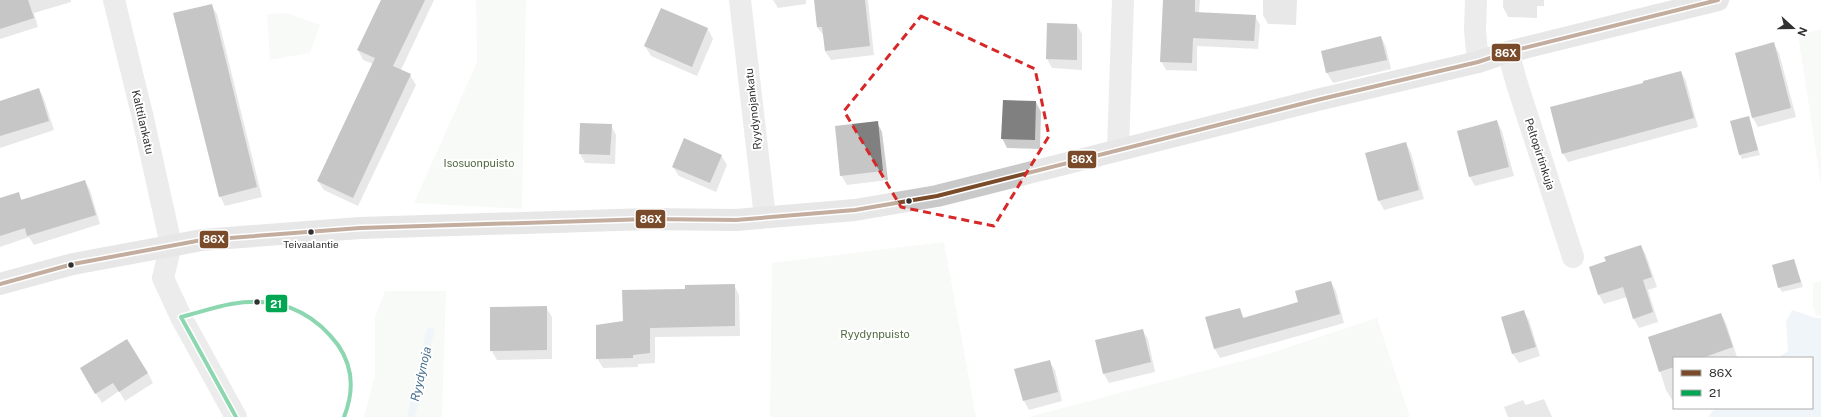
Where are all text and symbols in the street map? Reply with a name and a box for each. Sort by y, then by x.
north arrow [1773,8,1813,48]
text: N [1795,25,1809,38]
line badge: 86X [1491,43,1521,62]
text: 86X [1495,47,1517,59]
street label: Ryydynojankatu [743,68,763,150]
street label: Kalttilankatu [130,89,156,155]
street label: Peltopirtinkuja [1523,117,1557,191]
line badge: 86X [1067,150,1097,169]
text: 86X [1071,153,1093,165]
park label: Isosuonpuisto [444,157,514,169]
unlabelled marker [904,196,914,206]
line badge: 86X [635,209,666,229]
text: 86X [640,213,662,225]
marker: Teivaalantie [306,227,316,237]
line badge: 86X [199,230,229,249]
text: 86X [203,233,225,245]
place label: Teivaalantie [283,238,339,250]
unlabelled marker [66,260,76,270]
line badge: 21 [265,294,288,313]
unlabelled marker [252,297,262,307]
text: 21 [270,298,282,310]
park label: Ryydynpuisto [840,328,910,340]
water label: Ryydynoja [408,345,434,403]
legend [1673,357,1813,409]
text: 86X [1709,366,1732,380]
text: 21 [1709,386,1721,400]

